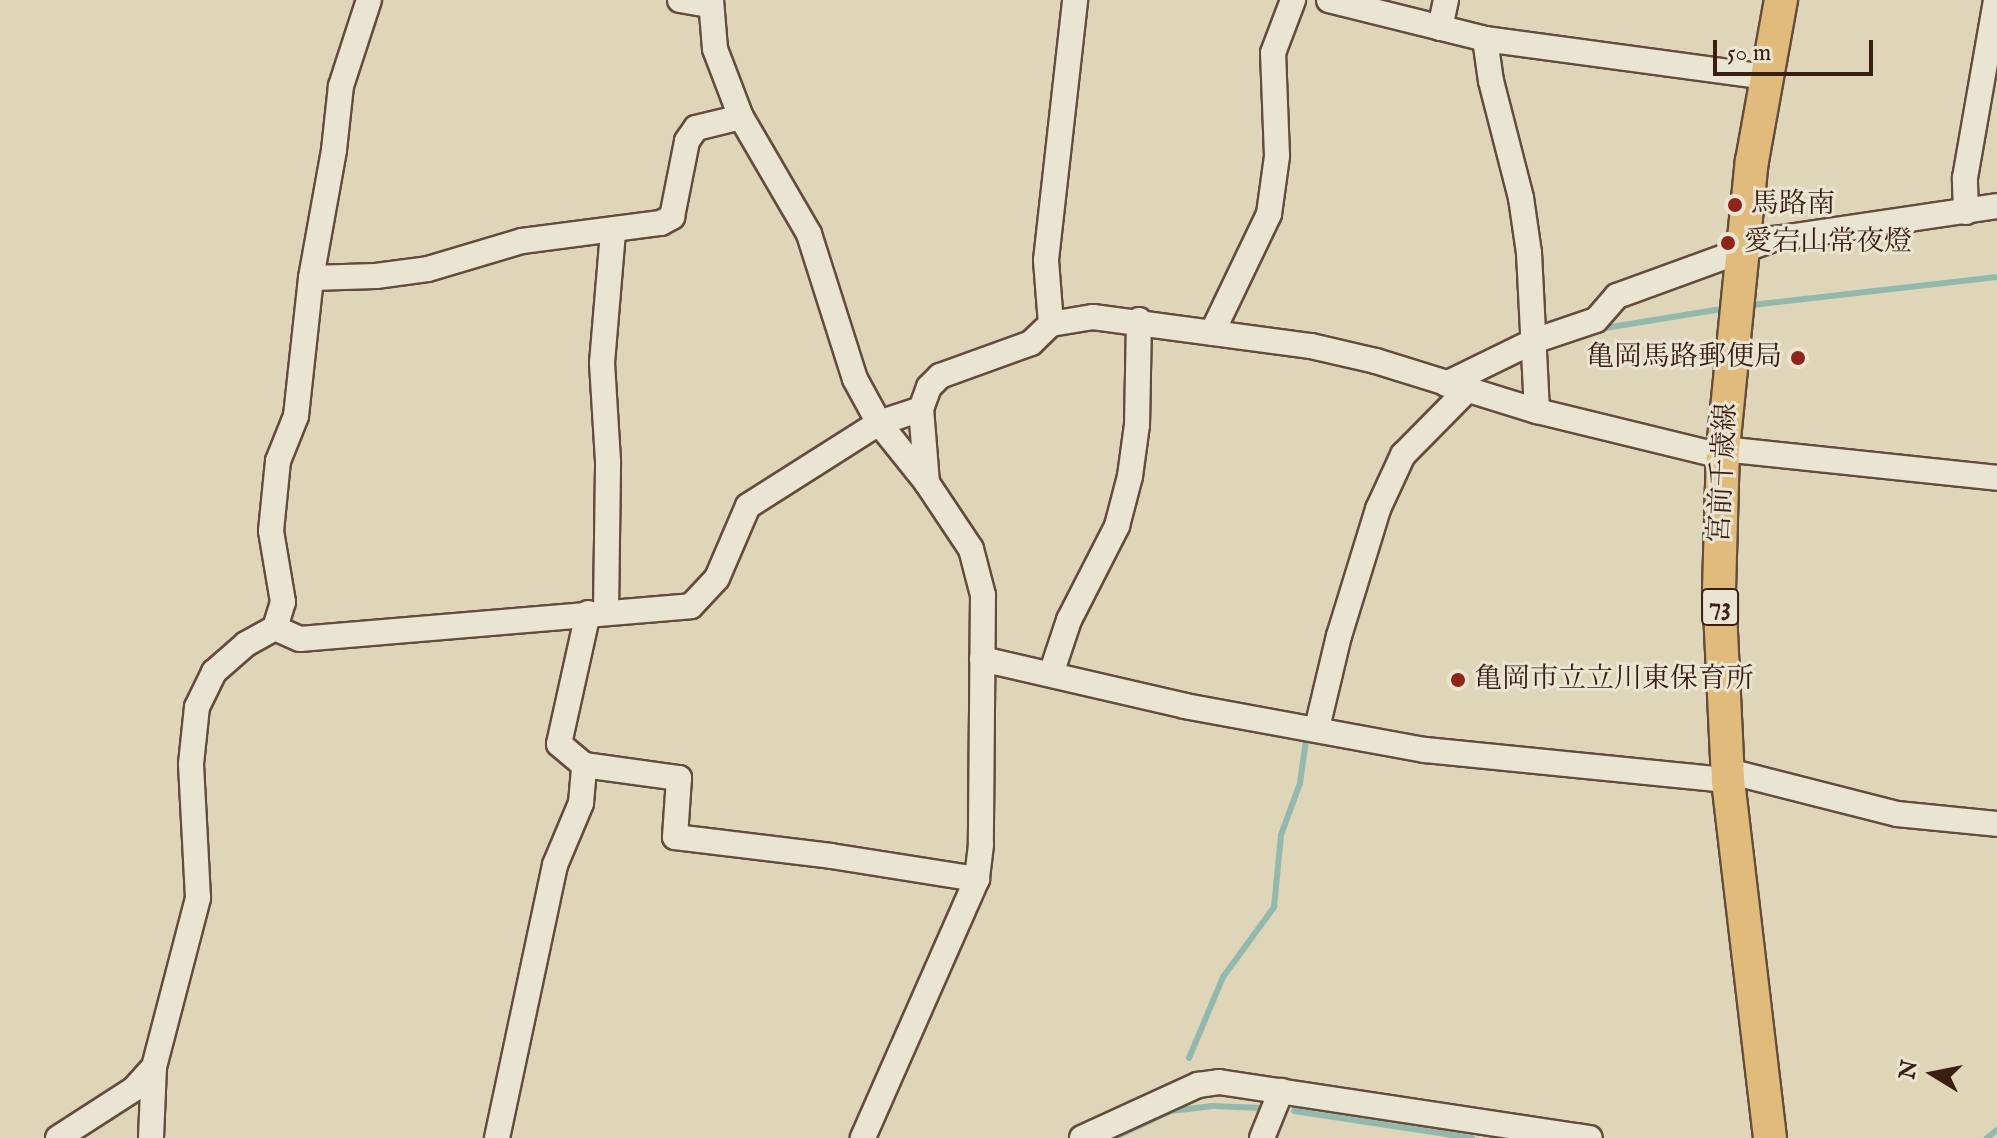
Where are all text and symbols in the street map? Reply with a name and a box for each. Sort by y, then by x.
scale bar [1717,24,1877,74]
text: 50 m [1727,38,1771,69]
place label: 馬路南 [1751,188,1835,222]
marker: 馬路南 [1726,196,1744,214]
place label: 愛宕山常夜燈 [1744,226,1912,260]
marker: 愛宕山常夜燈 [1719,234,1737,252]
place label: 亀岡馬路郵便局 [1586,341,1782,375]
marker: 亀岡馬路郵便局 [1789,349,1807,367]
street label: 宮前千歳線 [1704,402,1744,544]
road number: 73 [1700,585,1740,629]
place label: 亀岡市立立川東保育所 [1474,663,1754,697]
marker: 亀岡市立立川東保育所 [1449,671,1467,689]
north arrow [1893,1034,1973,1114]
text: N [1894,1058,1925,1082]

